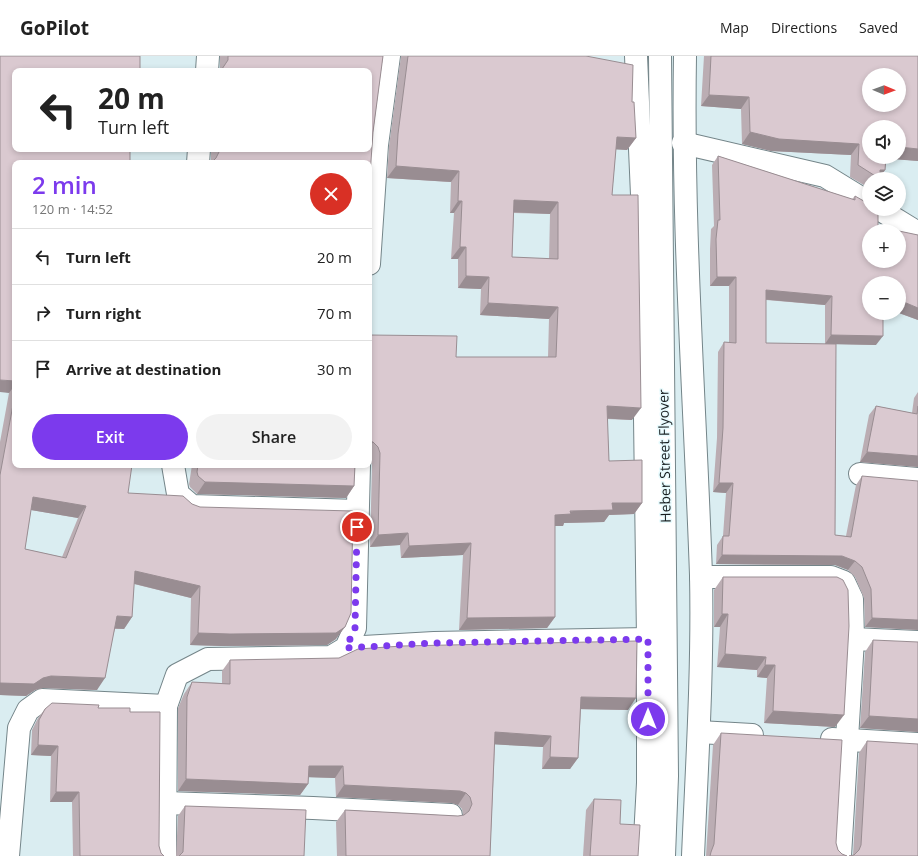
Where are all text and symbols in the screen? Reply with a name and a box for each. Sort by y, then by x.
text: GoPilot [20,15,89,41]
text: Map [720,18,749,37]
text: Directions [771,18,837,37]
text: Saved [859,18,898,37]
north arrow [862,68,906,112]
map controls [862,68,906,320]
text: 20 m [98,79,165,117]
icon: left [32,84,84,136]
text: Turn left [98,115,169,139]
button: sound [862,120,906,164]
text: 2 min [32,168,97,201]
button: layers [862,172,906,216]
button: close [310,173,352,215]
text: 120 m · 14:52 [32,200,113,218]
button: + [862,224,906,268]
icon: left [32,246,54,268]
text: Turn left [66,247,131,267]
text: 20 m [317,247,352,267]
button: − [862,276,906,320]
icon: right [32,302,54,324]
text: Turn right [66,303,141,323]
text: 70 m [317,303,352,323]
icon: arrive [32,358,54,380]
text: Arrive at destination [66,359,221,379]
text: 30 m [317,359,352,379]
street label: Heber Street Flyover [653,389,675,523]
button: Exit [32,414,188,460]
button: Share [196,414,352,460]
pin [340,510,374,544]
icon: arrive [346,516,368,538]
position arrow [627,698,669,740]

